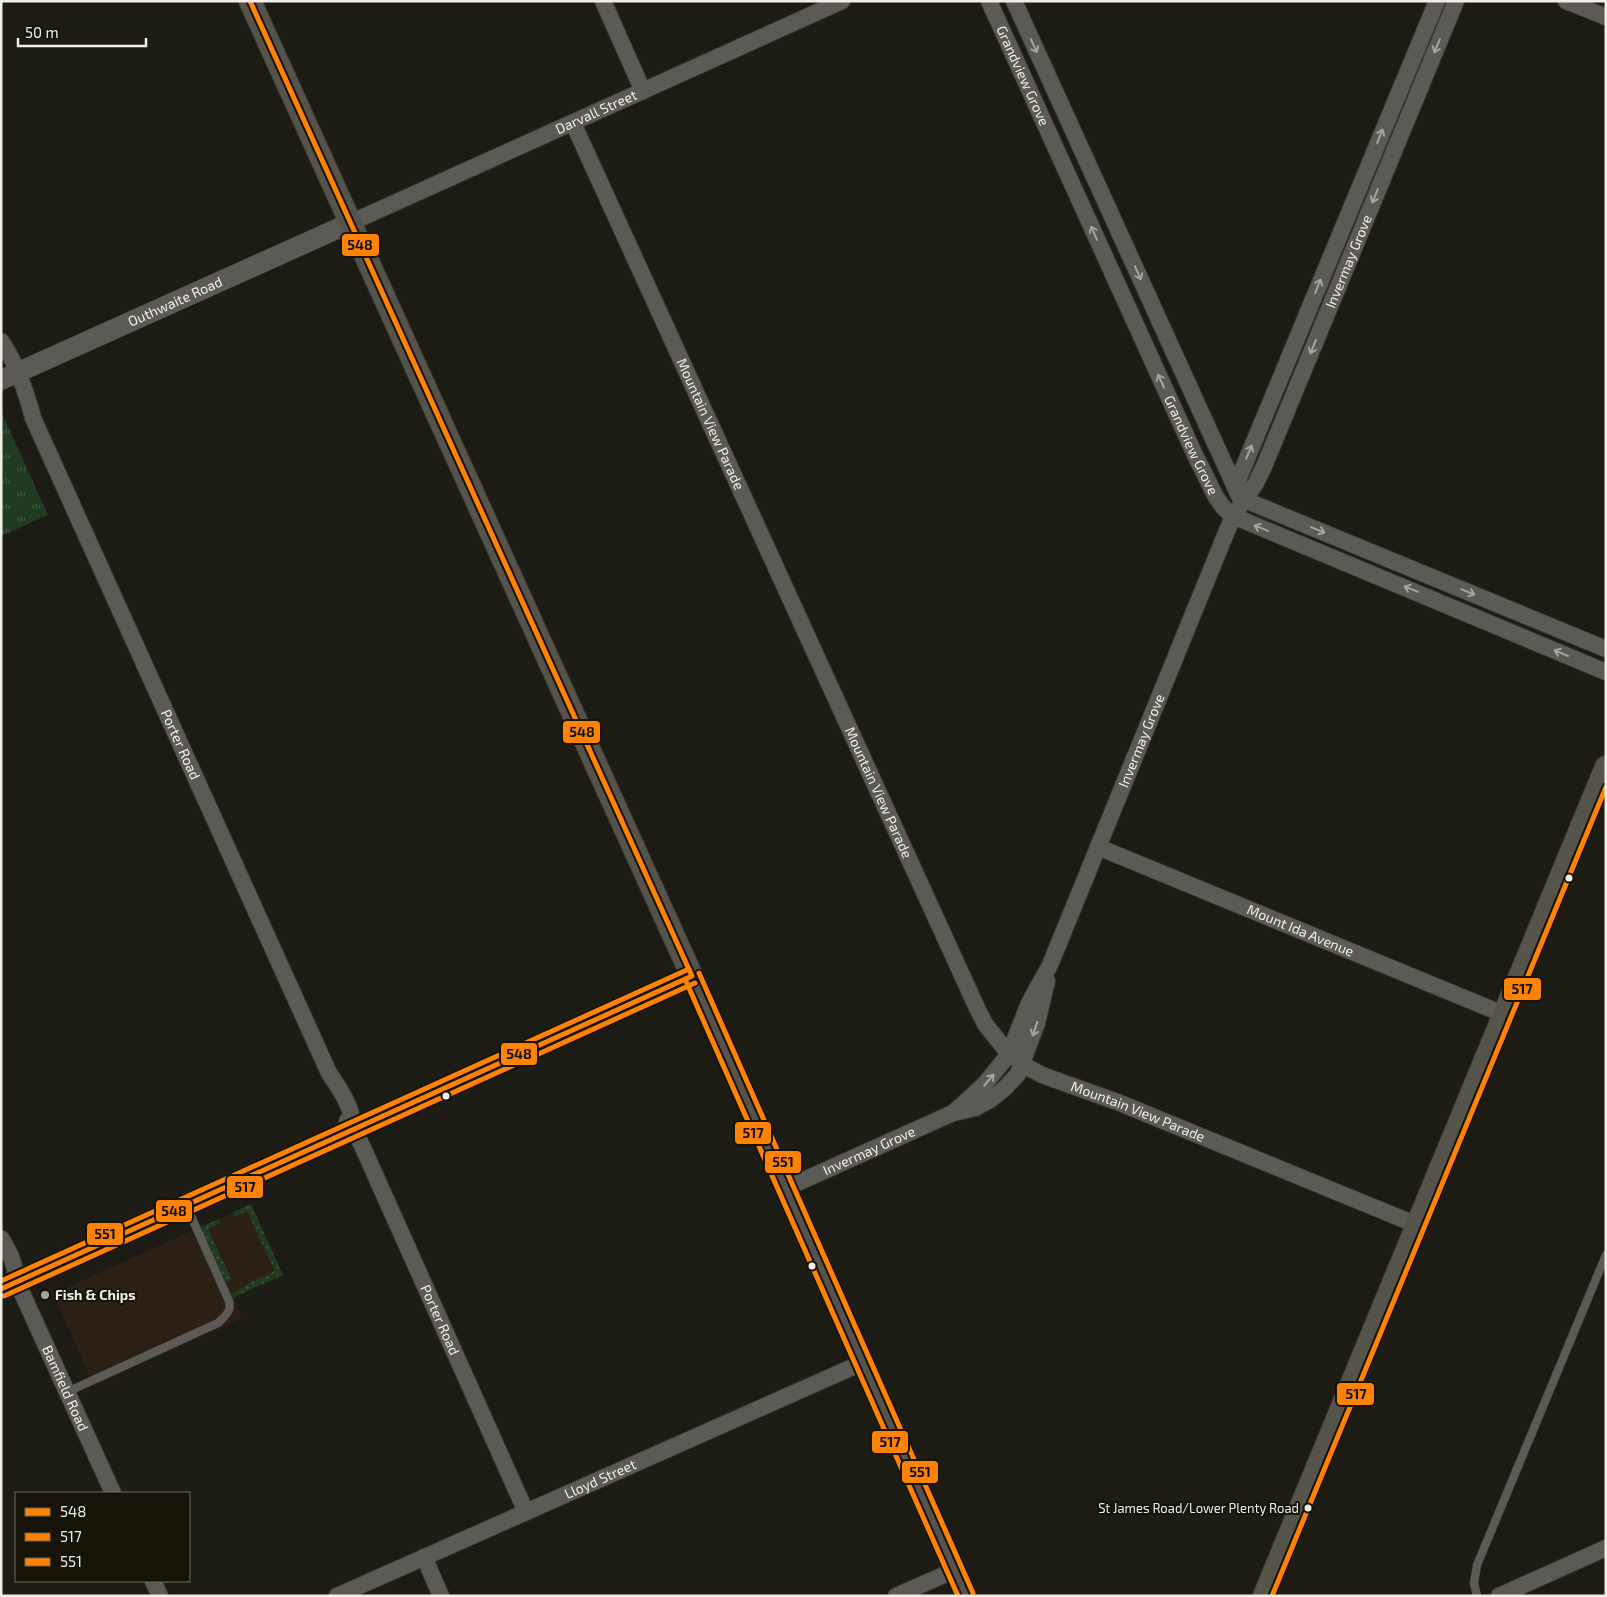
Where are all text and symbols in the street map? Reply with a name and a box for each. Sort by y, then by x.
scale bar [18,15,145,47]
text: 50 m [25,23,59,41]
street label: Grandview Grove [993,23,1053,128]
one-way arrow [1030,38,1040,53]
one-way arrow [1432,38,1442,53]
street label: Darvall Street [552,86,639,137]
one-way arrow [1376,129,1385,144]
one-way arrow [1370,188,1379,203]
street label: Invermay Grove [1321,212,1375,310]
one-way arrow [1089,226,1099,241]
line badge: 548 [341,233,380,257]
text: 548 [347,236,373,253]
one-way arrow [1134,265,1144,280]
street label: Outhwaite Road [125,273,225,330]
one-way arrow [1314,279,1323,294]
one-way arrow [1308,339,1318,354]
street label: Mountain View Parade [674,356,748,492]
one-way arrow [1156,374,1166,389]
street label: Grandview Grove [1161,392,1223,497]
one-way arrow [1245,445,1255,460]
one-way arrow [1254,522,1269,532]
one-way arrow [1310,526,1325,535]
one-way arrow [1404,584,1419,594]
one-way arrow [1460,588,1475,597]
one-way arrow [1554,647,1569,657]
street label: Invermay Grove [1114,691,1168,790]
street label: Porter Road [158,706,204,782]
line badge: 548 [562,720,601,744]
text: 548 [569,723,595,740]
street label: Mountain View Parade [842,724,916,861]
unlabelled marker [1564,873,1574,883]
street label: Mount Ida Avenue [1245,900,1357,960]
line badge: 517 [1503,977,1542,1001]
text: 517 [1511,980,1533,997]
one-way arrow [1029,1021,1039,1037]
line badge: 548 [500,1042,538,1066]
text: 548 [506,1045,532,1062]
one-way arrow [983,1073,994,1086]
street label: Mountain View Parade [1069,1077,1208,1145]
unlabelled marker [441,1091,451,1101]
line badge: 517 [734,1121,772,1145]
street label: Invermay Grove [820,1122,918,1178]
text: 517 [742,1124,764,1141]
line badge: 551 [764,1150,802,1174]
text: 551 [772,1153,794,1170]
line badge: 517 [226,1175,264,1199]
text: 517 [234,1178,256,1195]
line badge: 548 [155,1199,193,1223]
text: 548 [161,1202,187,1219]
line badge: 551 [86,1222,124,1246]
text: 551 [94,1225,116,1242]
unlabelled marker [807,1261,817,1271]
street label: Porter Road [417,1282,464,1358]
place label: Fish & Chips [55,1286,136,1303]
marker: Fish & Chips [39,1289,51,1301]
street label: Bamfield Road [39,1342,93,1433]
line badge: 517 [1336,1382,1375,1406]
text: 517 [1345,1385,1367,1402]
line badge: 517 [871,1430,909,1454]
text: 517 [879,1433,901,1450]
street label: Lloyd Street [562,1455,639,1502]
line badge: 551 [901,1460,939,1484]
text: 551 [909,1463,931,1480]
legend [15,1492,190,1582]
place label: St James Road/Lower Plenty Road [1098,1500,1299,1516]
text: 548 [60,1502,86,1520]
marker: St James Road/Lower Plenty Road [1303,1503,1313,1513]
text: 517 [60,1527,82,1545]
text: 551 [60,1552,82,1570]

